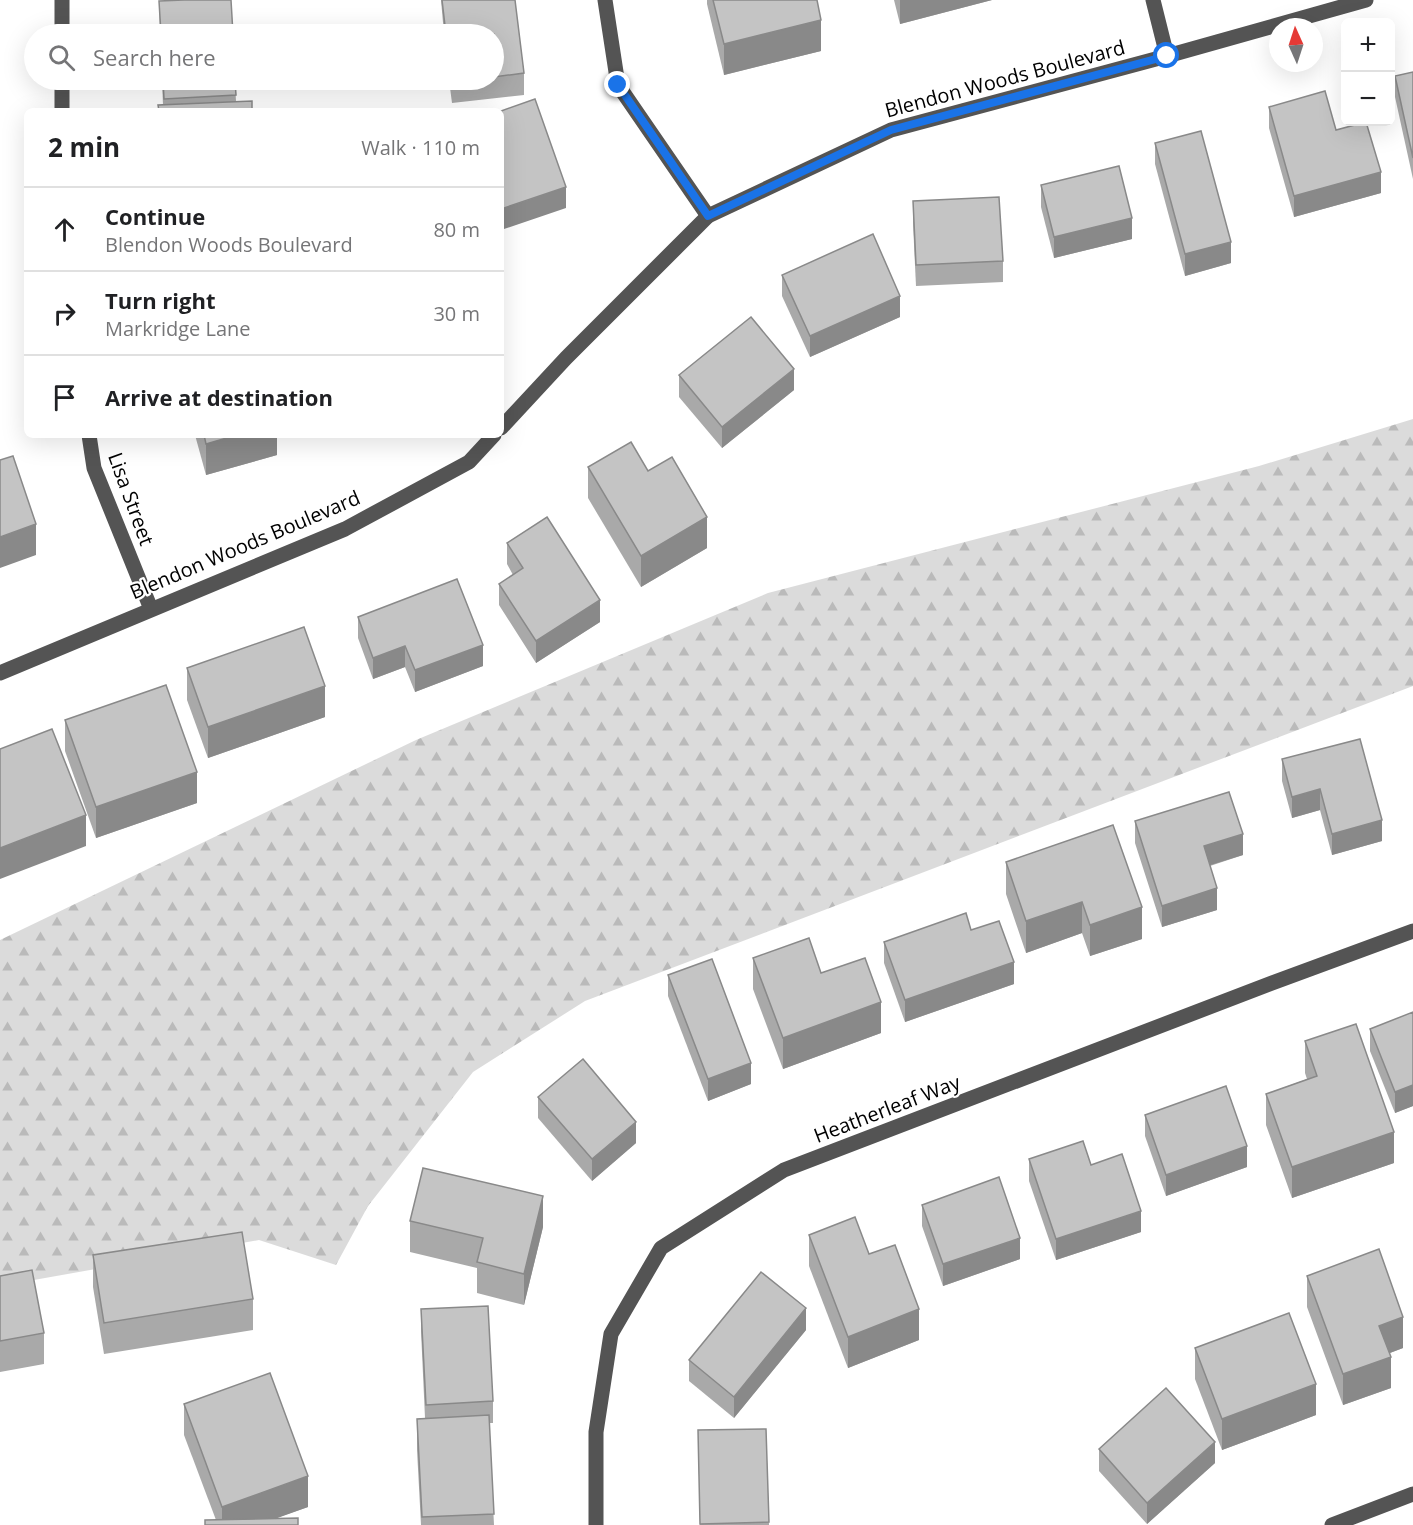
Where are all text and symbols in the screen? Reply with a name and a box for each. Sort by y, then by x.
north arrow [1269,18,1323,72]
map controls [1341,18,1395,126]
button: + [1341,18,1395,72]
search box [24,24,504,90]
street label: Blendon Woods Boulevard [882,33,1128,124]
icon: search [45,41,78,74]
text: Search here [93,42,216,72]
route start [1153,42,1179,68]
route end [604,71,630,97]
button: − [1341,72,1395,126]
text: 2 min [48,129,120,165]
text: Walk · 110 m [361,134,480,161]
text: Continue [105,201,205,231]
icon: ahead [48,213,81,246]
text: 80 m [433,216,480,243]
text: Blendon Woods Boulevard [105,231,353,258]
text: Turn right [105,285,216,315]
icon: right [48,297,81,330]
text: 30 m [433,300,480,327]
text: Markridge Lane [105,315,251,342]
icon: arrive [48,381,81,414]
text: Arrive at destination [105,382,333,412]
street label: Lisa Street [102,449,161,549]
street label: Blendon Woods Boulevard [126,484,364,605]
street label: Heatherleaf Way [810,1068,965,1149]

